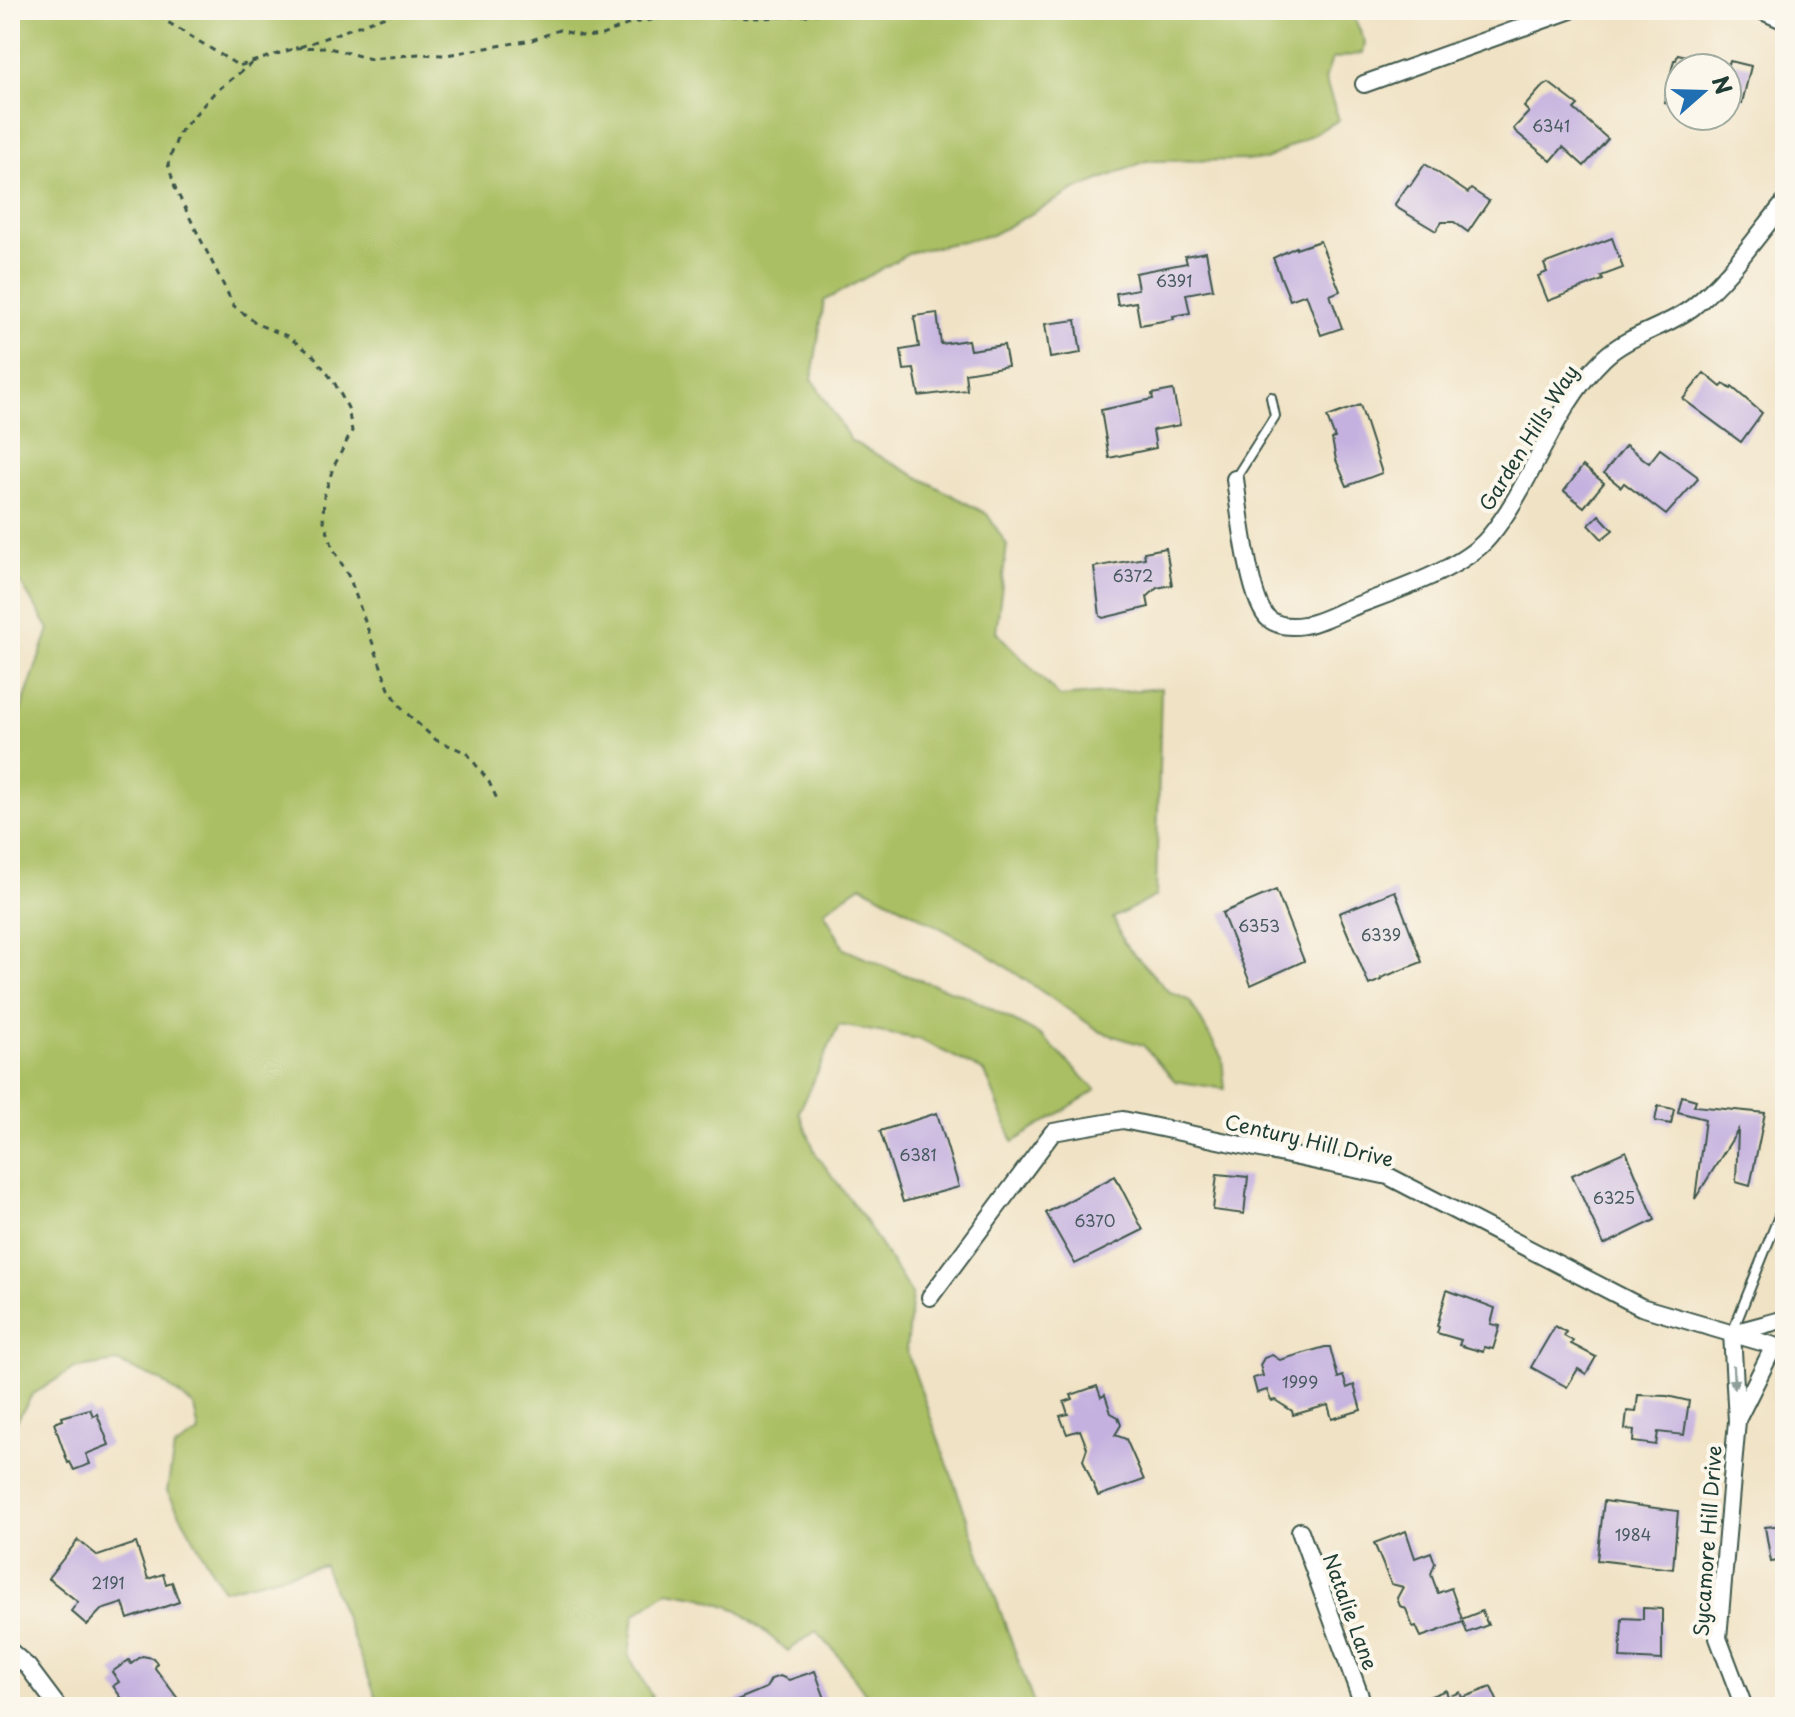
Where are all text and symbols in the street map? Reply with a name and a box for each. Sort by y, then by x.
north arrow [1663,52,1743,132]
text: N [1705,71,1742,98]
house number: 6341 [1532,113,1570,137]
house number: 6391 [1156,268,1192,292]
street label: Garden Hills Way [1471,358,1585,516]
house number: 6372 [1113,563,1153,587]
house number: 6353 [1238,913,1280,937]
house number: 6339 [1361,922,1401,946]
street label: Century Hill Drive [1222,1106,1397,1174]
house number: 6381 [899,1142,937,1166]
house number: 6325 [1593,1185,1635,1209]
house number: 6370 [1074,1208,1116,1232]
one-way arrow [1728,1365,1741,1390]
house number: 1999 [1282,1369,1318,1393]
street label: Sycamore Hill Drive [1685,1444,1729,1638]
house number: 1984 [1615,1522,1651,1546]
street label: Natalie Lane [1316,1549,1386,1674]
house number: 2191 [91,1570,125,1594]

